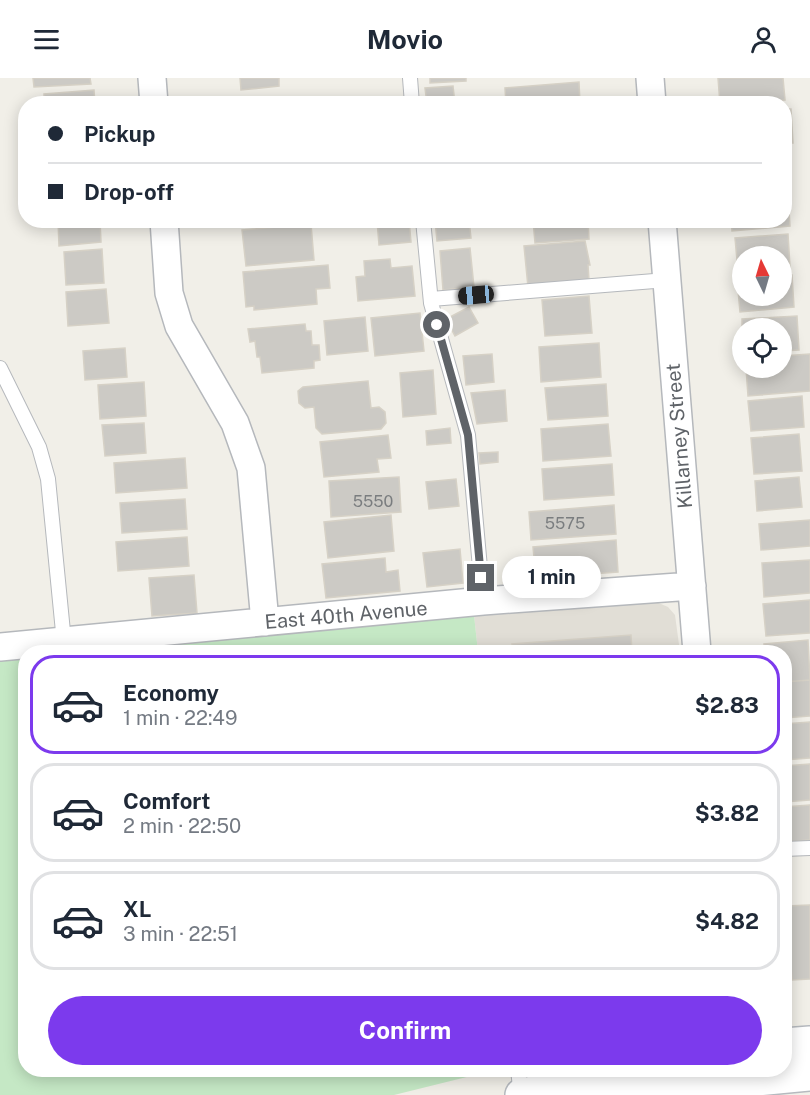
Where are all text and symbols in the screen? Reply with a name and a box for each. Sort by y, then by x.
icon: menu [30,23,63,56]
text: Movio [367,23,443,55]
icon: person [747,23,780,56]
text: Pickup [84,121,155,147]
text: Drop-off [84,179,174,205]
north arrow [732,246,792,306]
map controls [732,246,792,378]
car [457,284,495,306]
route start [423,311,450,338]
button: locate [732,318,792,378]
street label: Killarney Street [661,362,697,510]
house number: 5550 [353,492,393,511]
house number: 5575 [545,514,585,533]
callout: 1 min [502,557,601,599]
route end [467,564,494,591]
text: 1 min [527,565,576,589]
street label: East 40th Avenue [264,596,428,634]
icon: car [51,678,105,732]
text: Economy [123,680,219,706]
text: $2.83 [695,692,759,718]
text: 1 min · 22:49 [123,706,237,730]
icon: car [51,786,105,840]
text: Comfort [123,788,210,814]
text: $3.82 [695,800,759,826]
text: 2 min · 22:50 [123,814,241,838]
icon: car [51,894,105,948]
text: XL [123,896,151,922]
text: $4.82 [695,908,759,934]
text: 3 min · 22:51 [123,922,238,946]
button: Confirm [48,996,762,1065]

